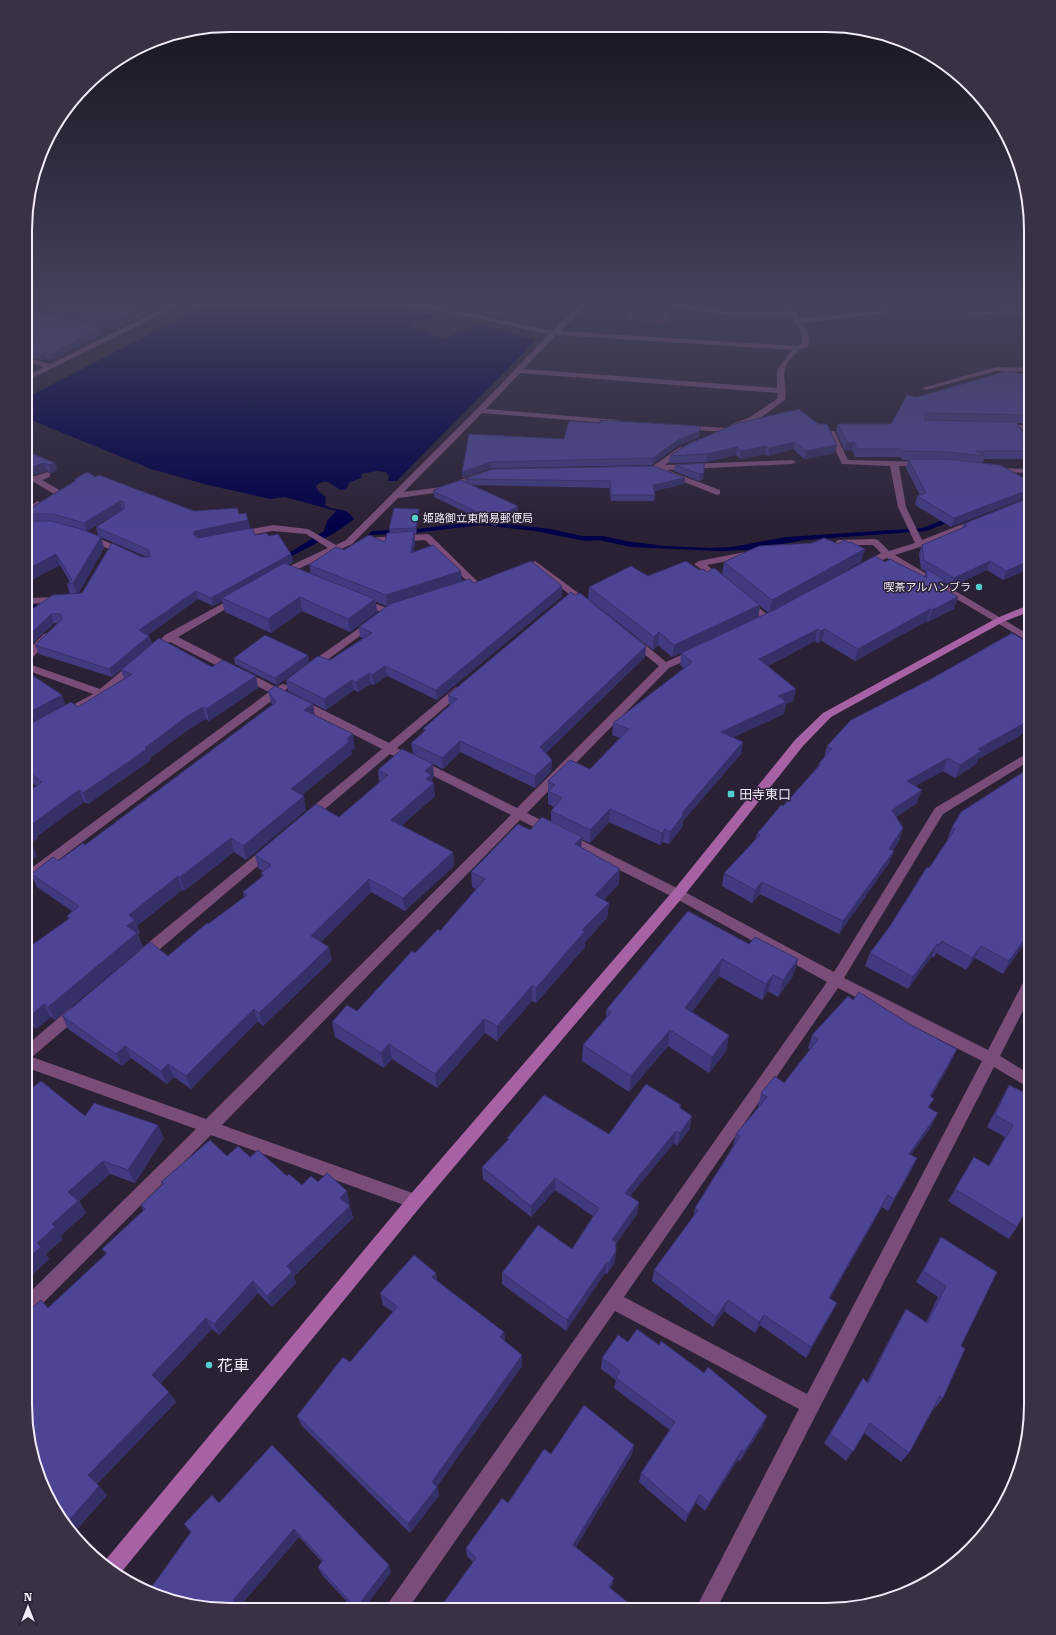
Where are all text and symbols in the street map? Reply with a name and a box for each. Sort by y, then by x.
place label: 姫路御立東簡易郵便局 [423,512,533,525]
marker: 姫路御立東簡易郵便局 [410,513,420,523]
place label: 喫茶アルハンブラ [883,581,971,594]
marker: 喫茶アルハンブラ [974,582,984,592]
place label: 田寺東口 [739,787,791,802]
marker: 田寺東口 [726,789,736,799]
place label: 花車 [217,1356,249,1375]
marker: 花車 [204,1360,214,1370]
north arrow [8,1587,48,1627]
text: N [24,1591,33,1604]

